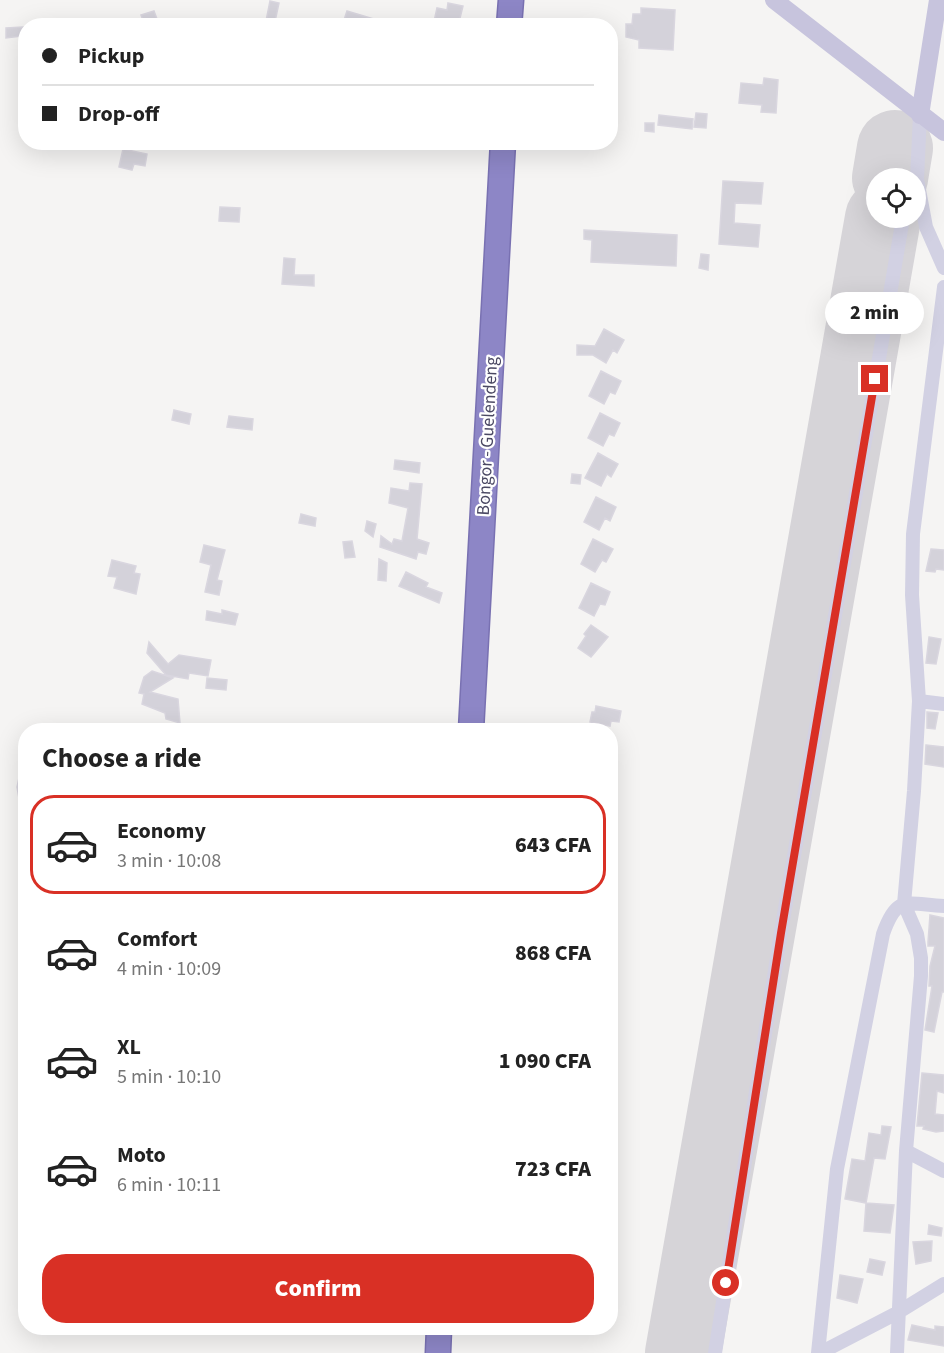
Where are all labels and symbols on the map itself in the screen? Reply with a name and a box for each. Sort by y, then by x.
callout: 2 min [826,292,924,334]
street label: Bongor - Guelendeng [471,356,504,516]
route end [861,365,888,392]
route start [712,1269,739,1296]

